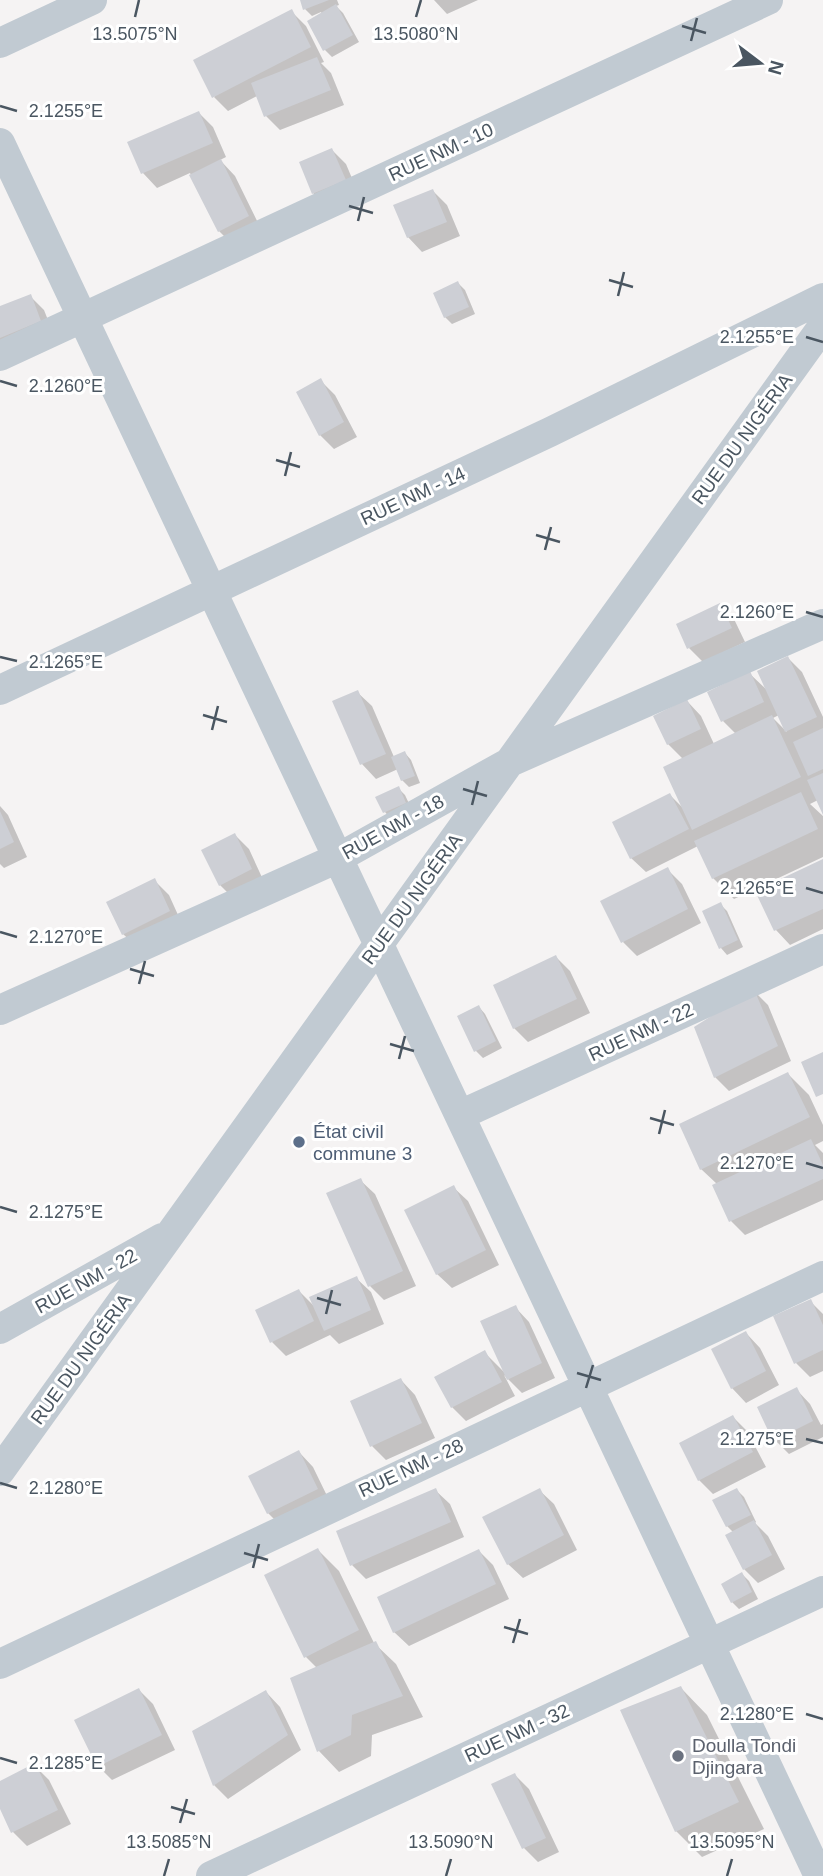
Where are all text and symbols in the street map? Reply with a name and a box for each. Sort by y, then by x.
text: 13.5075°N [92,24,178,44]
text: 13.5080°N [373,24,459,44]
north arrow [725,28,795,98]
text: N [764,58,788,77]
text: 2.1255°E [29,101,103,121]
street label: RUE NM - 10 [385,119,497,185]
text: 2.1255°E [720,327,794,347]
street label: RUE DU NIGÉRIA [688,369,797,508]
text: 2.1260°E [29,376,103,396]
street label: RUE NM - 14 [357,462,469,529]
text: 2.1260°E [720,602,794,622]
text: 2.1265°E [29,652,103,672]
street label: RUE NM - 18 [339,790,447,864]
street label: RUE DU NIGÉRIA [358,829,467,968]
text: 2.1265°E [720,878,794,898]
text: 2.1270°E [29,927,103,947]
street label: RUE NM - 22 [585,999,697,1065]
place label: État civil commune 3 [313,1121,412,1164]
marker: État civil commune 3 [291,1134,307,1150]
text: 2.1270°E [720,1153,794,1173]
text: 2.1275°E [29,1202,103,1222]
street label: RUE NM - 22 [32,1244,140,1318]
street label: RUE DU NIGÉRIA [27,1289,136,1428]
text: 2.1275°E [720,1429,794,1449]
street label: RUE NM - 28 [355,1435,467,1501]
text: 2.1280°E [29,1478,103,1498]
street label: RUE NM - 32 [461,1700,573,1766]
text: 2.1280°E [720,1704,794,1724]
place label: Doulla Tondi Djingara [692,1735,796,1778]
marker: Doulla Tondi Djingara [670,1748,686,1764]
text: 2.1285°E [29,1753,103,1773]
text: 13.5085°N [126,1832,212,1852]
text: 13.5090°N [408,1832,494,1852]
text: 13.5095°N [689,1832,775,1852]

